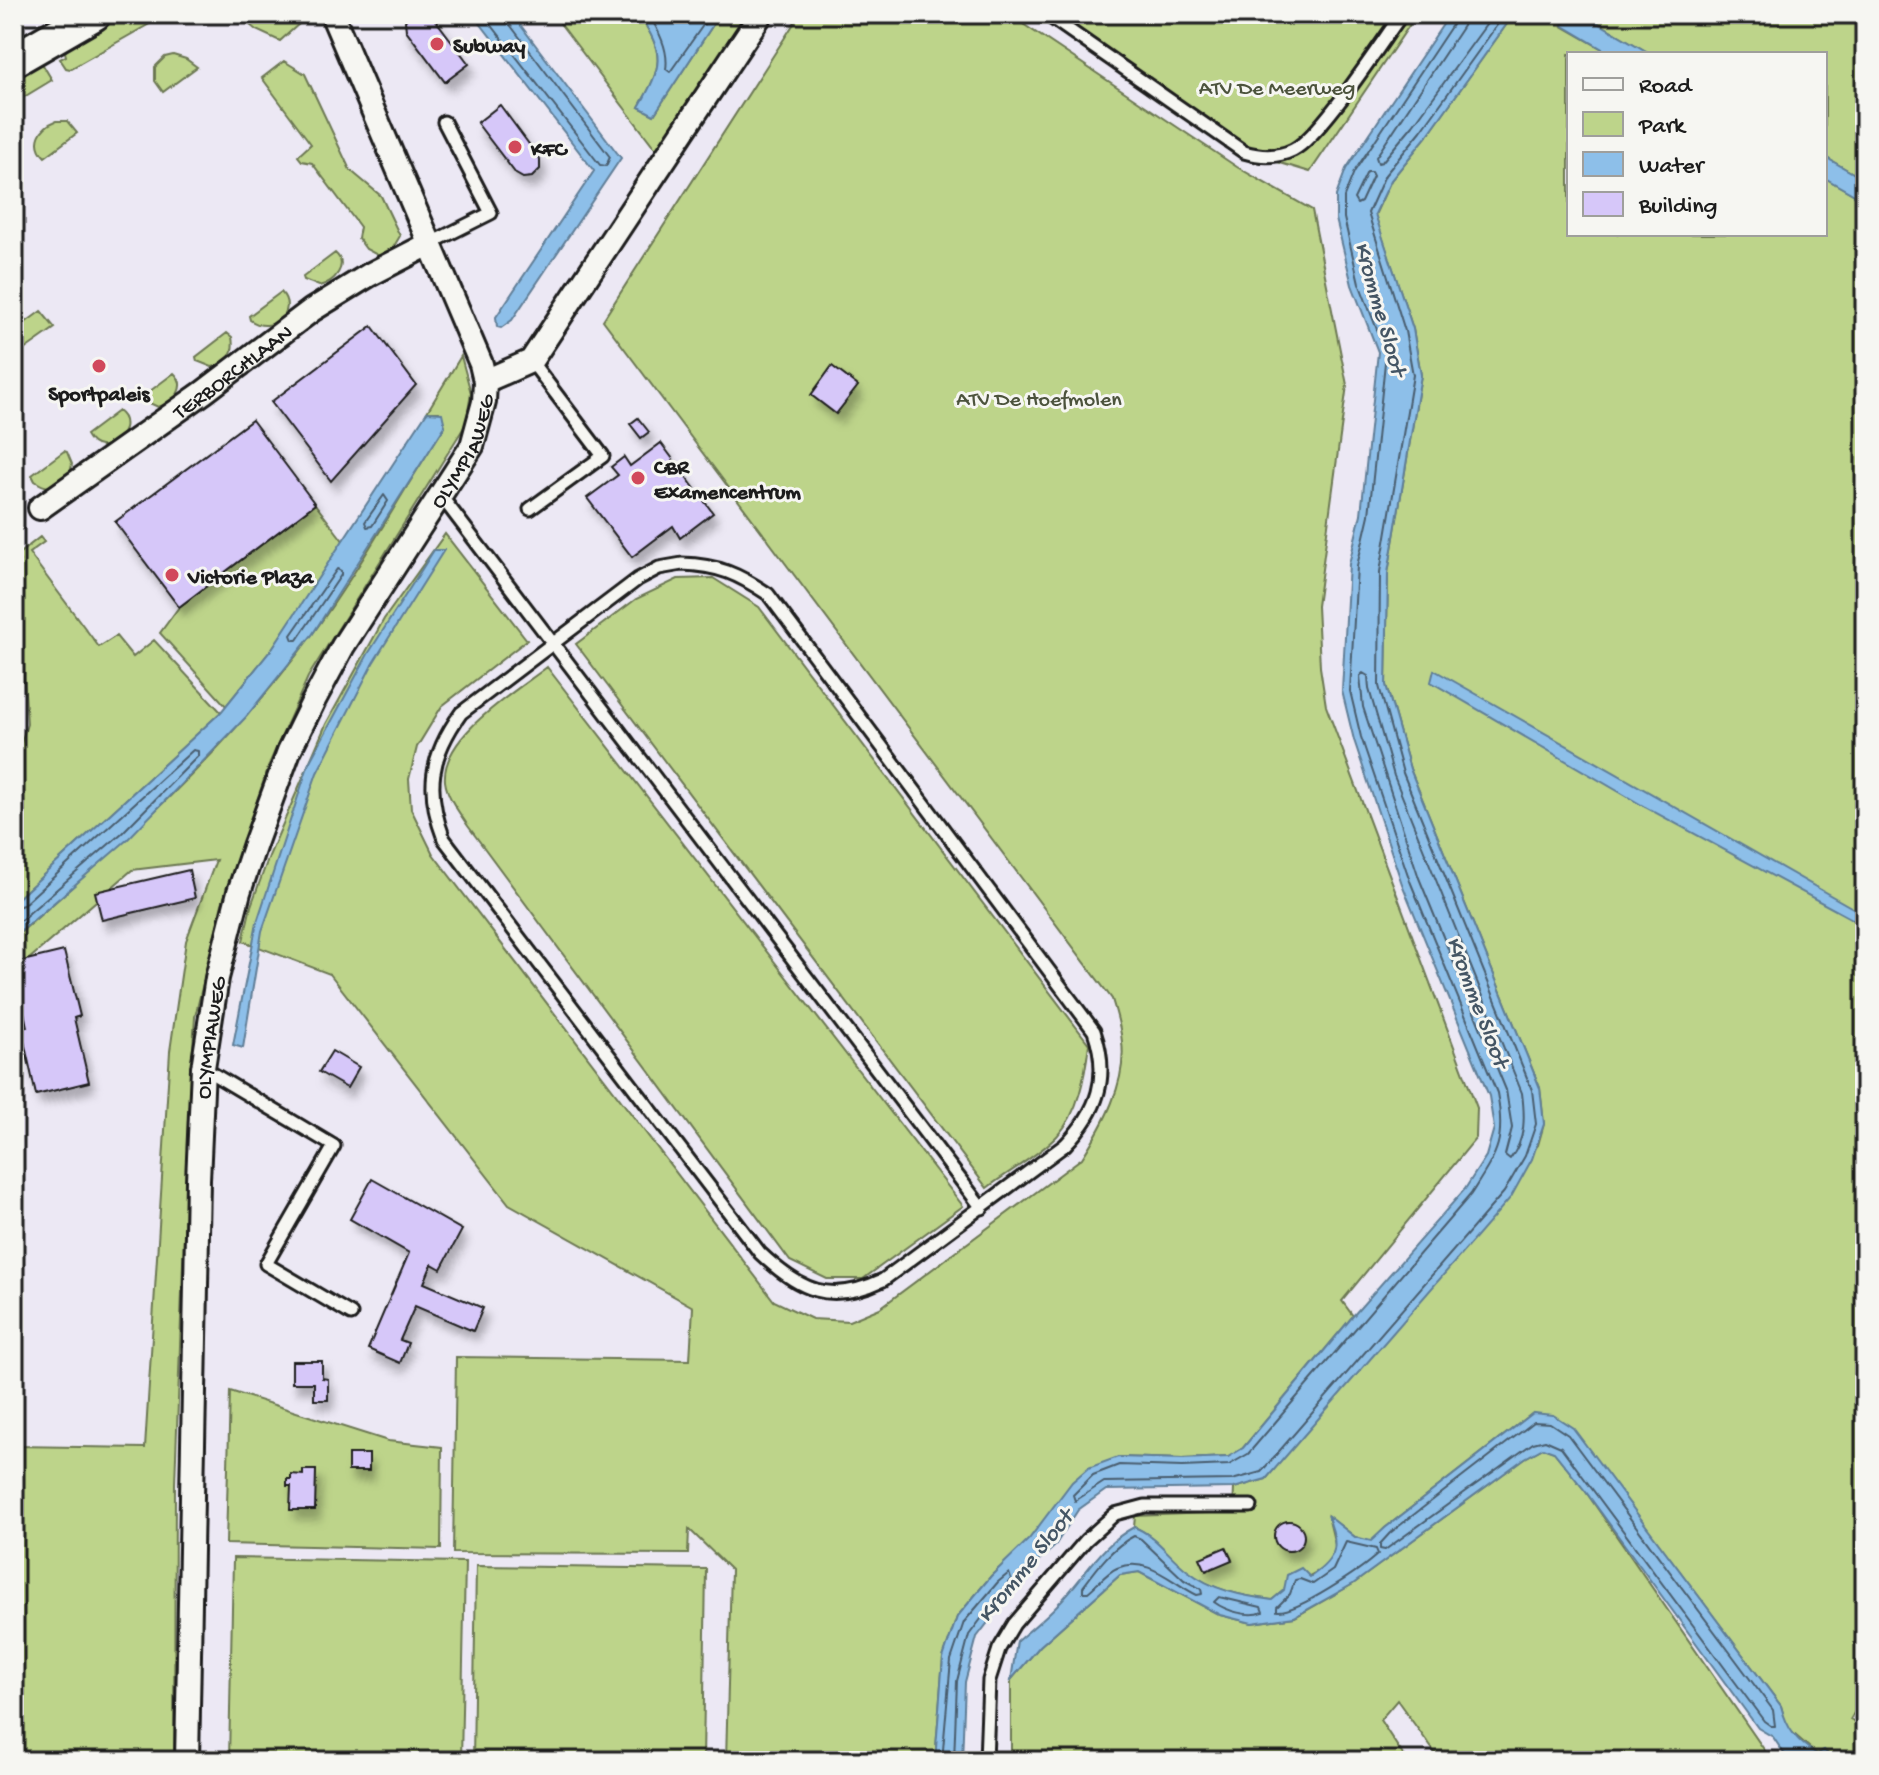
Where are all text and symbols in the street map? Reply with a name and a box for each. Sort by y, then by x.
marker: Subway [428,35,446,53]
place label: Subway [453,35,525,61]
legend [1567,52,1827,236]
text: Road [1639,73,1693,102]
park label: ATV De Meerweg [1199,77,1355,103]
text: Park [1638,113,1687,142]
marker: KFC [506,138,524,156]
place label: KFC [530,138,568,164]
text: Water [1639,153,1706,182]
text: Building [1638,193,1717,222]
water label: Kromme Sloot [1346,239,1413,383]
street label: TERBORCHLAAN [168,320,299,428]
marker: Sportpaleis [90,357,108,375]
place label: Sportpaleis [48,383,152,409]
park label: ATV De Hoefmolen [956,388,1122,414]
street label: OLYMPIAWEG [426,393,501,514]
place label: CBR Examencentrum [653,456,801,507]
marker: CBR Examencentrum [629,469,647,487]
marker: Victorie Plaza [163,566,181,584]
place label: Victorie Plaza [187,566,315,592]
water label: Kromme Sloot [1438,933,1515,1076]
street label: OLYMPIAWEG [193,974,234,1100]
water label: Kromme Sloot [972,1501,1084,1630]

